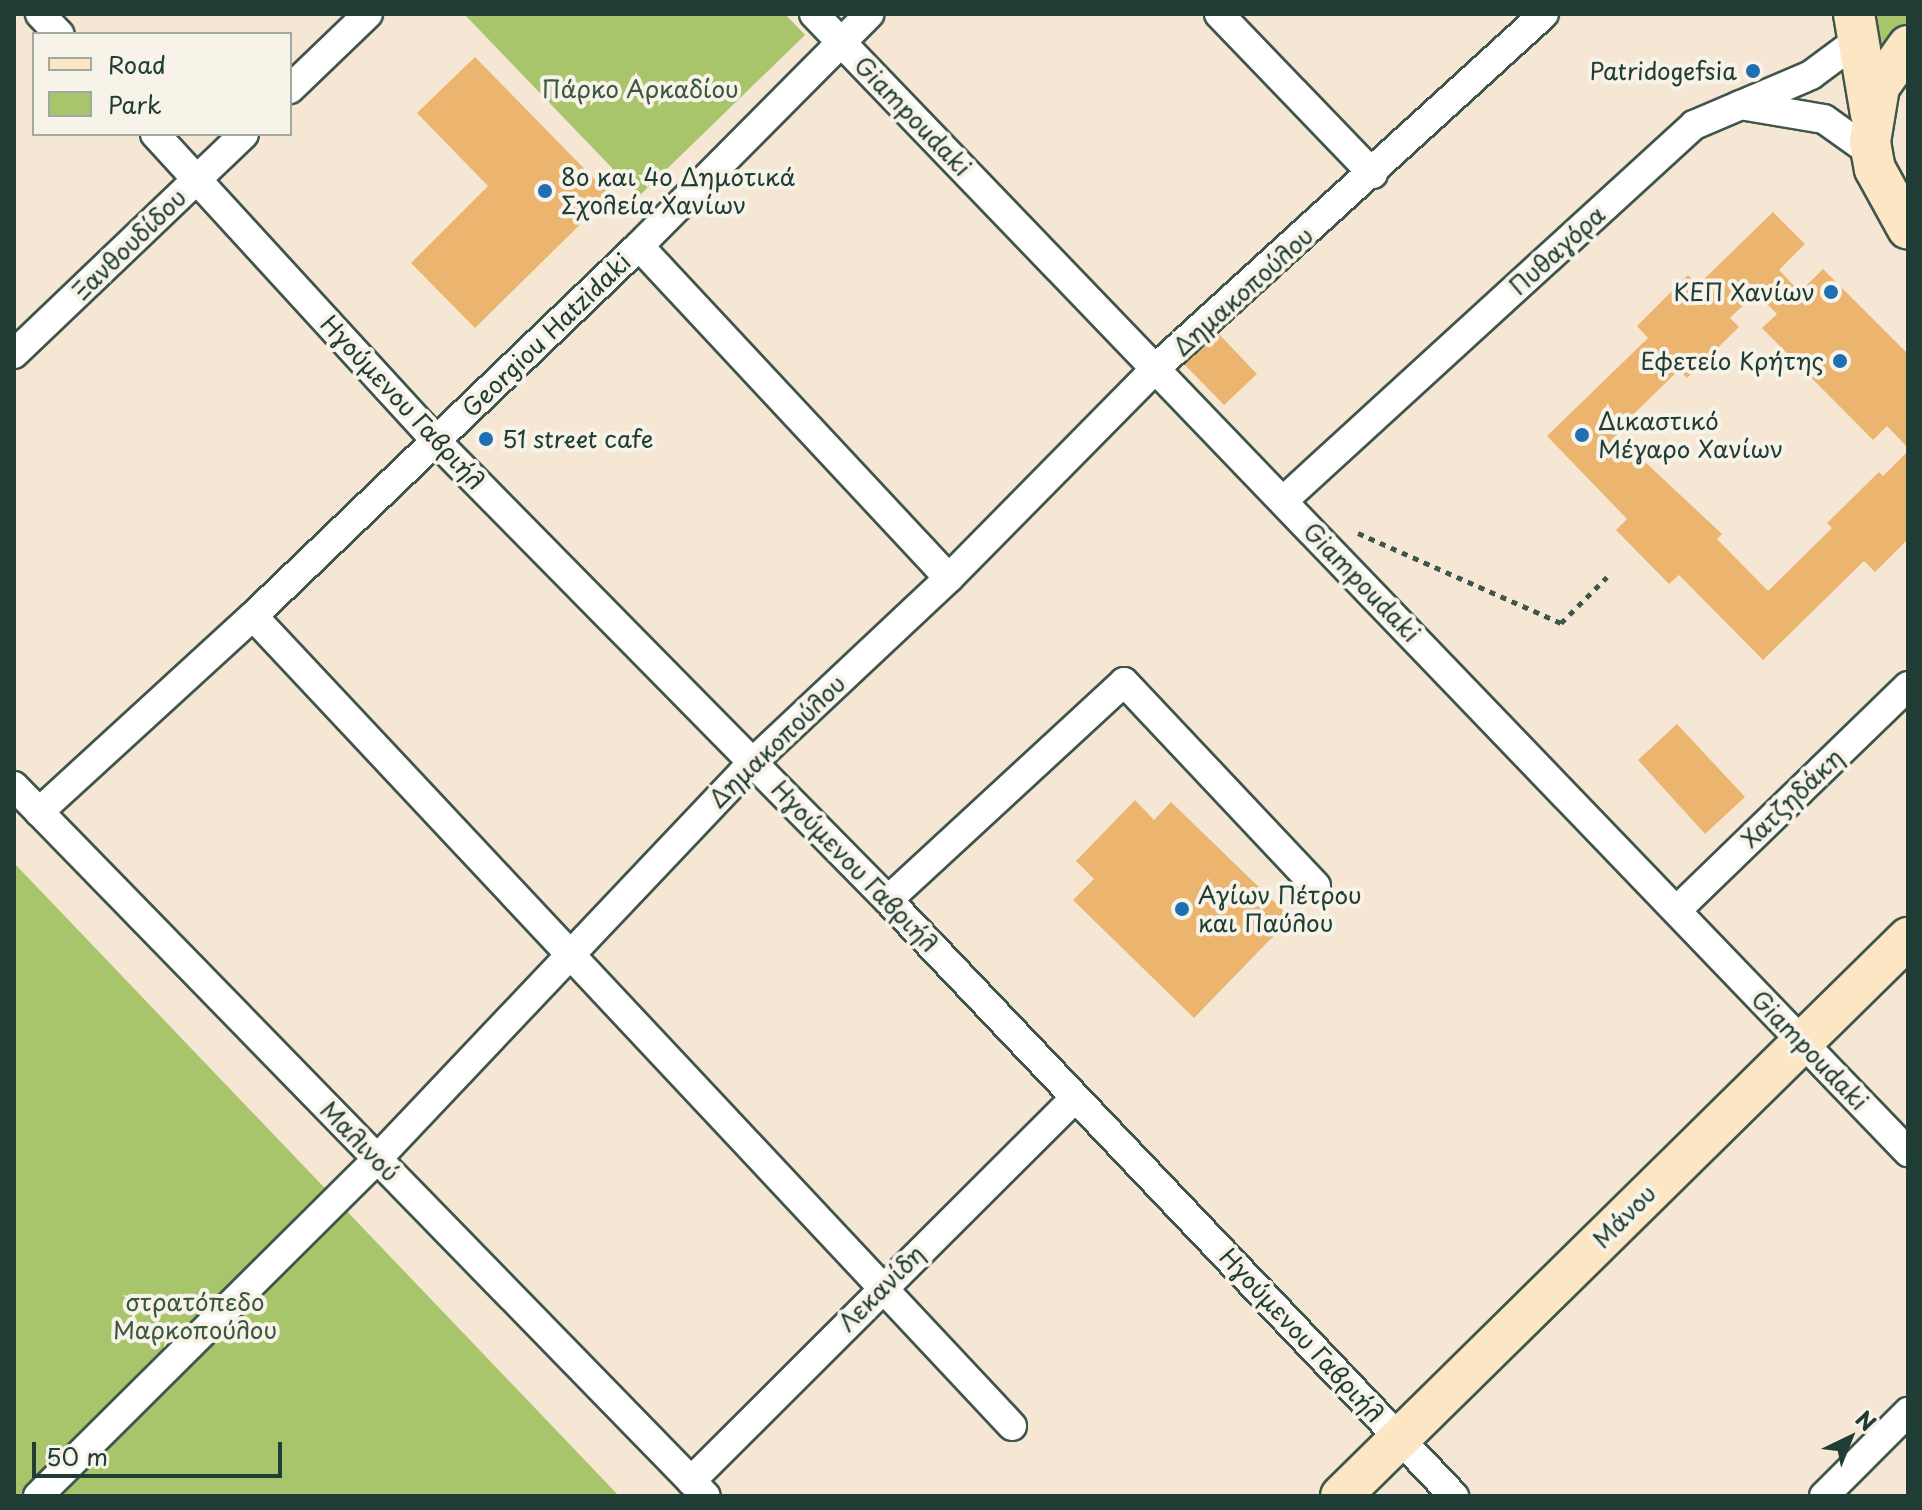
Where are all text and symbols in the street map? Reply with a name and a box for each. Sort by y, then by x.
legend [32,32,292,136]
text: Road [108,46,166,82]
street label: Giampoudaki [849,50,977,182]
place label: Patridogefsia [1590,57,1737,85]
marker: Patridogefsia [1744,62,1762,80]
park label: Πάρκο Αρκαδίου [541,75,739,103]
text: Park [108,86,162,122]
place label: 8ο και 4ο Δημοτικά Σχολεία Χανίων [561,163,797,219]
marker: 8ο και 4ο Δημοτικά Σχολεία Χανίων [536,182,554,200]
street label: Ξανθουδίδου [66,183,192,305]
street label: Πυθαγόρα [1503,200,1611,300]
street label: Δημακοπούλου [1167,221,1319,361]
street label: Georgiou Hatzidaki [456,247,636,423]
place label: ΚΕΠ Χανίων [1671,278,1815,306]
marker: ΚΕΠ Χανίων [1822,283,1840,301]
street label: Ηγούμενου Γαβριήλ [315,309,491,495]
place label: Εφετείο Κρήτης [1639,347,1824,375]
marker: Εφετείο Κρήτης [1831,352,1849,370]
place label: Δικαστικό Μέγαρο Χανίων [1598,407,1783,463]
place label: 51 street cafe [502,425,659,453]
marker: Δικαστικό Μέγαρο Χανίων [1573,426,1591,444]
marker: 51 street cafe [477,430,495,448]
street label: Giampoudaki [1298,516,1426,648]
street label: Δημακοπούλου [703,669,851,813]
street label: Χατζηδάκη [1735,743,1849,853]
street label: Ηγούμενου Γαβριήλ [766,774,944,958]
place label: Αγίων Πέτρου και Παύλου [1198,881,1363,937]
marker: Αγίων Πέτρου και Παύλου [1173,900,1191,918]
street label: Giampoudaki [1746,984,1874,1116]
street label: Μαλινού [315,1095,405,1187]
street label: Μάνου [1586,1178,1662,1254]
street label: Λεκανίδη [832,1239,930,1337]
street label: Ηγούμενου Γαβριήλ [1214,1242,1390,1428]
park label: στρατόπεδο Μαρκοπούλου [113,1288,277,1344]
north arrow [1810,1398,1890,1478]
text: N [1849,1402,1884,1438]
scale bar [36,1426,286,1476]
text: 50 m [46,1438,108,1474]

